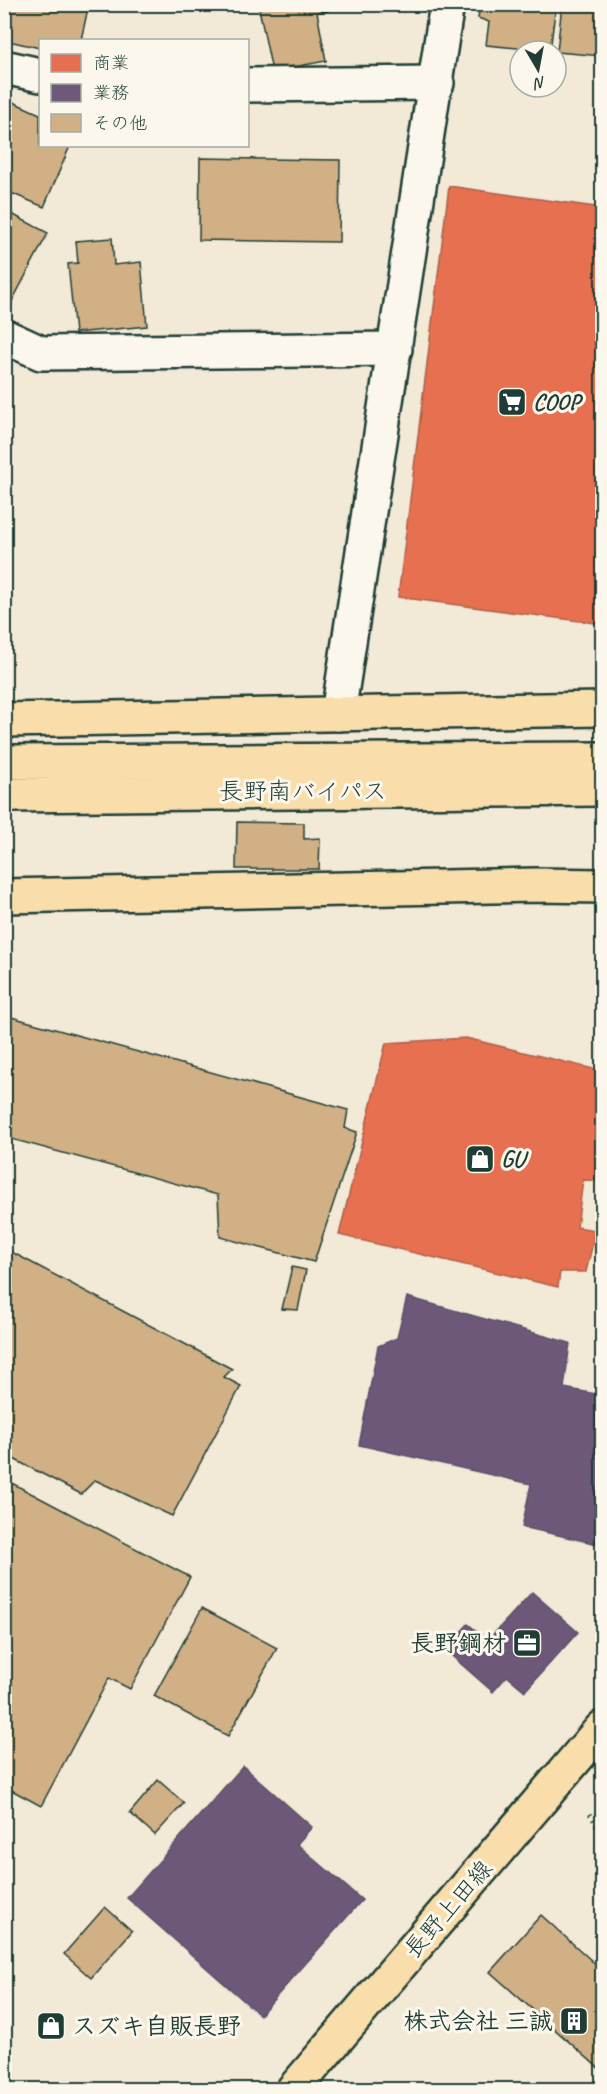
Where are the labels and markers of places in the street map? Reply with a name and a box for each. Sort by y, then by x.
supermarket icon: COOP [496,386,528,418]
place label: COOP [533,387,583,417]
shop icon: GU [464,1143,496,1175]
place label: GU [501,1144,530,1174]
office icon: 長野鋼材 [511,1627,543,1659]
place label: 長野鋼材 [410,1628,506,1658]
building icon: 株式会社 三誠 [558,2005,590,2037]
place label: 株式会社 三誠 [403,2006,553,2036]
shop icon: スズキ自販長野 [35,2010,67,2042]
place label: スズキ自販長野 [72,2011,241,2041]

